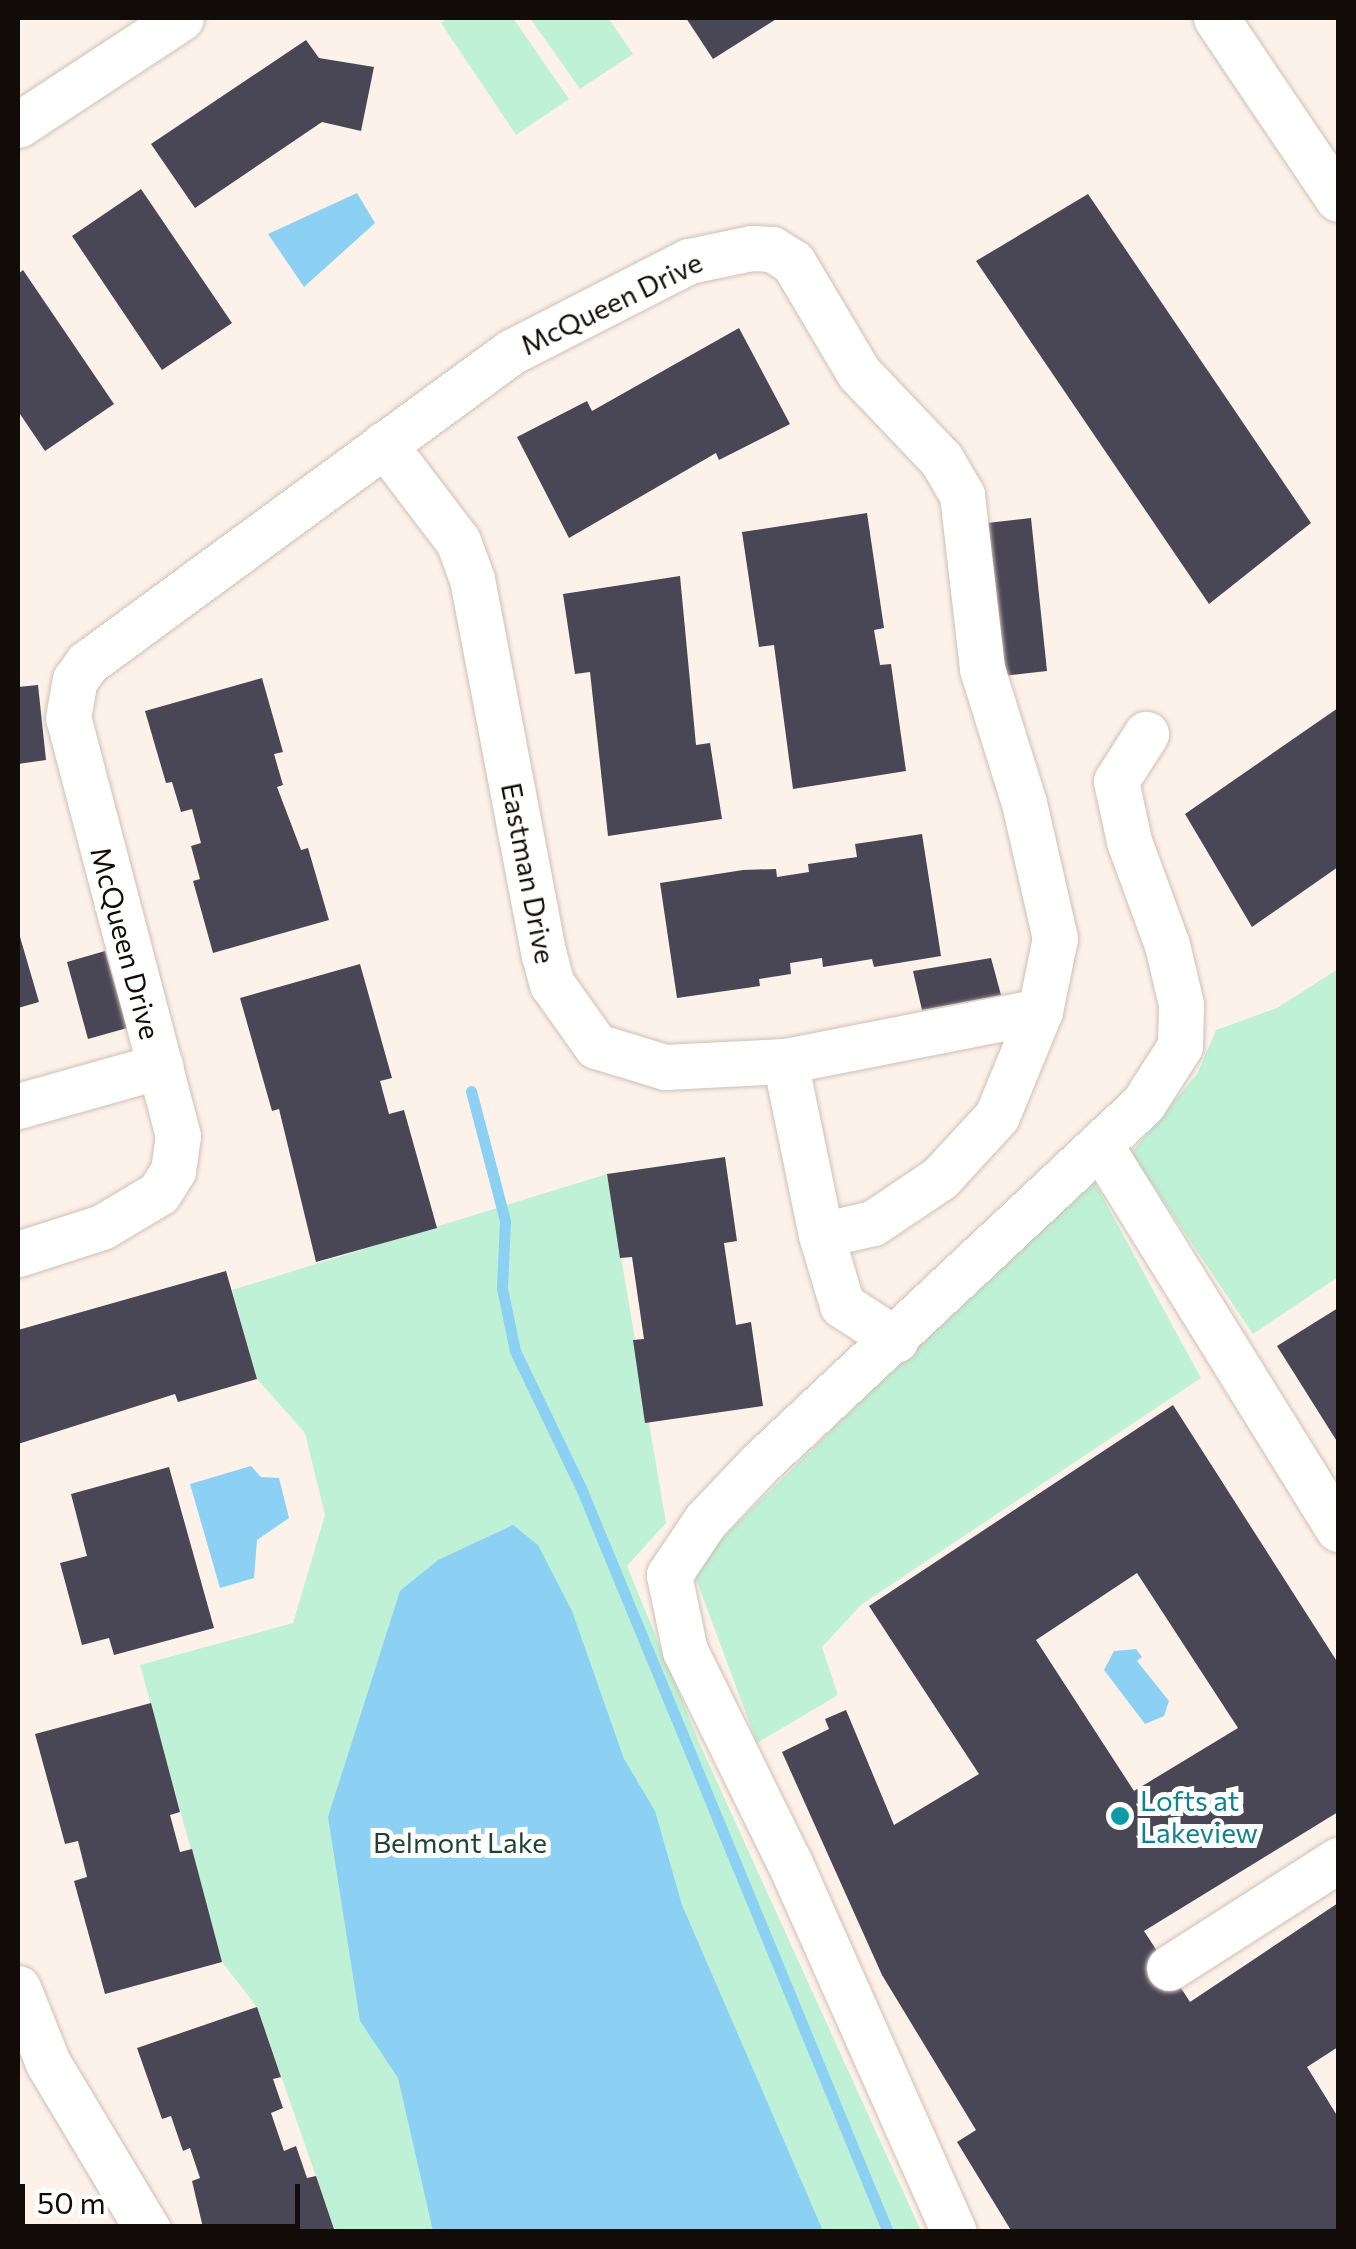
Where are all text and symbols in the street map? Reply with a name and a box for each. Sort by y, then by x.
street label: McQueen Drive [515,245,707,361]
street label: Eastman Drive [495,780,563,966]
street label: McQueen Drive [84,843,168,1043]
place label: Lofts at Lakeview [1140,1783,1258,1849]
marker: Lofts at Lakeview [1109,1805,1131,1827]
park label: Belmont Lake [373,1825,547,1859]
scale bar [25,2164,305,2226]
text: 50 m [37,2183,106,2220]

